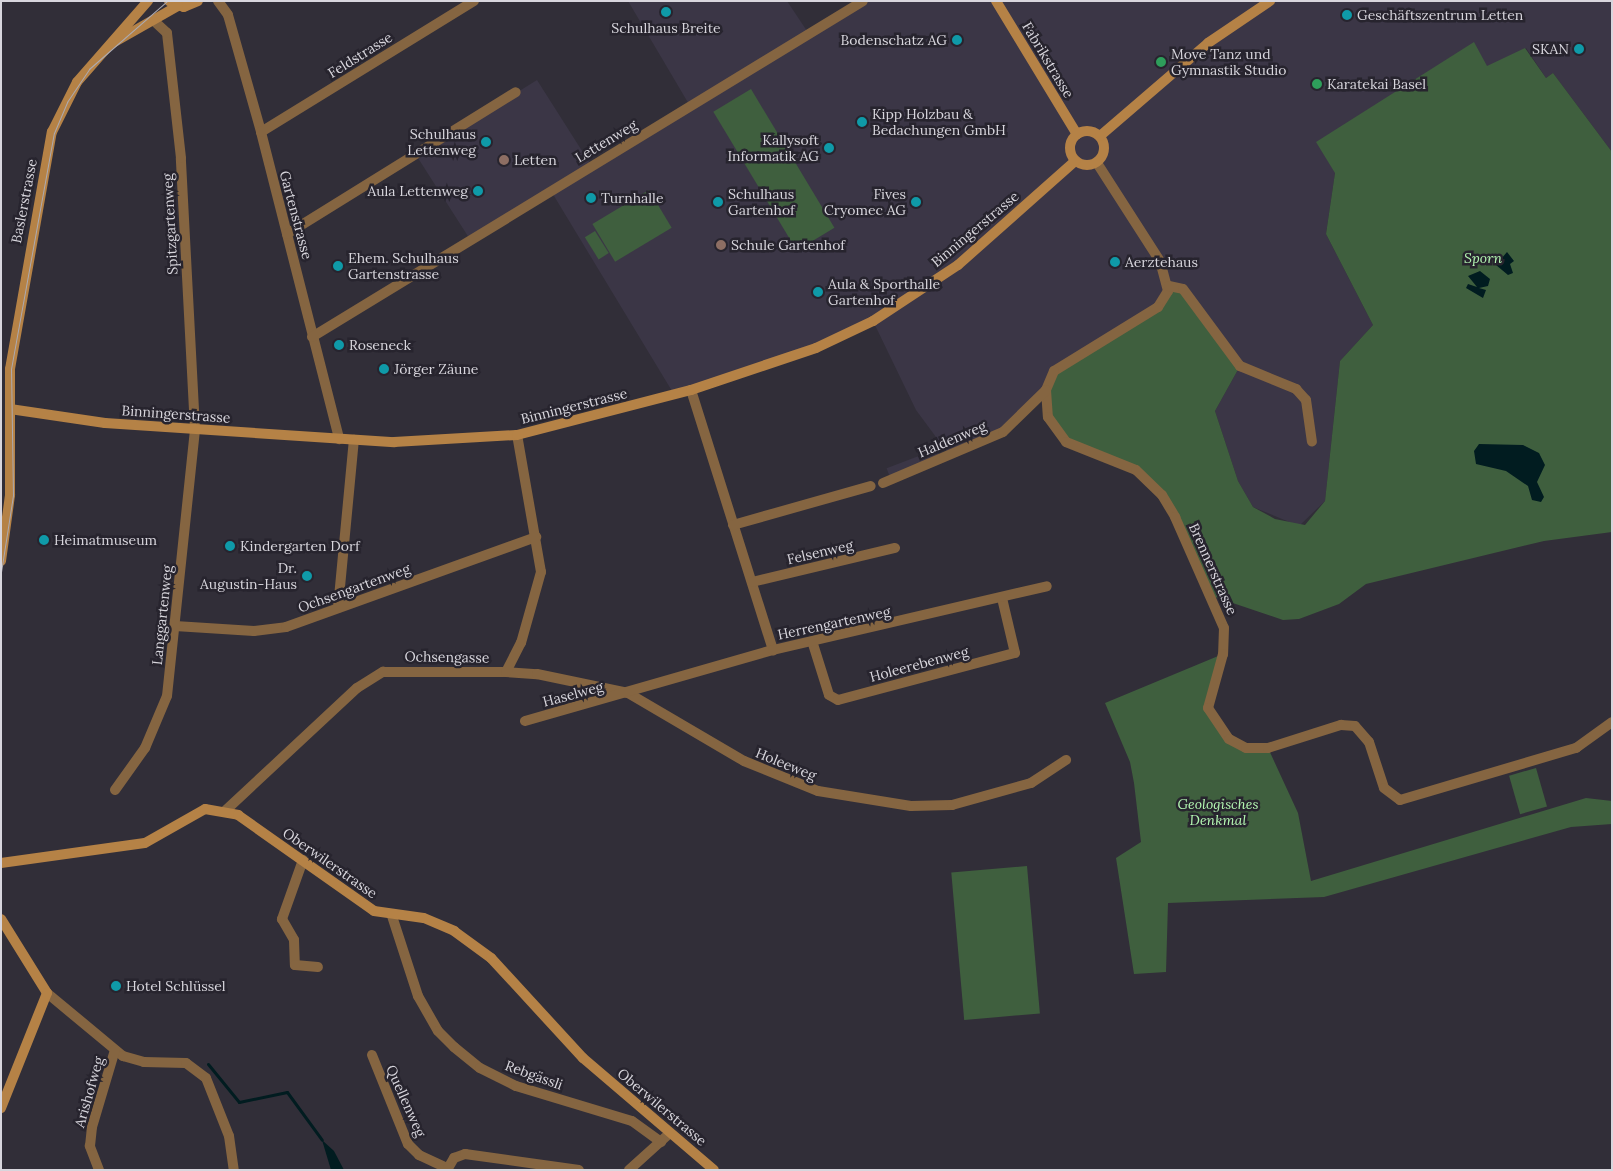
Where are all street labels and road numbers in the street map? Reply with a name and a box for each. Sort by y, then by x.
street label: Fabrikstrasse [1019,19,1077,101]
street label: Feldstrasse [325,29,395,81]
street label: Lettenweg [572,116,640,166]
street label: Baslerstrasse [8,157,40,245]
street label: Gartenstrasse [276,169,316,261]
street label: Spitzgartenweg [159,173,181,275]
street label: Binningerstrasse [928,188,1022,270]
street label: Binningerstrasse [519,385,629,427]
street label: Binningerstrasse [121,402,231,426]
street label: Haldenweg [915,417,989,461]
street label: Brennerstrasse [1185,521,1241,617]
street label: Felsenweg [785,536,855,568]
street label: Ochsengartenweg [296,560,412,616]
street label: Langgartenweg [148,564,176,666]
street label: Herrengartenweg [776,603,892,643]
street label: Holeerebenweg [868,643,970,685]
street label: Ochsengasse [404,648,490,666]
street label: Haselweg [541,678,605,710]
street label: Holeeweg [753,744,819,784]
street label: Oberwilerstrasse [280,824,380,902]
street label: Arishofweg [71,1055,107,1129]
street label: Rebgässli [503,1057,565,1093]
street label: Quellenweg [383,1062,429,1140]
street label: Oberwilerstrasse [614,1065,710,1149]

